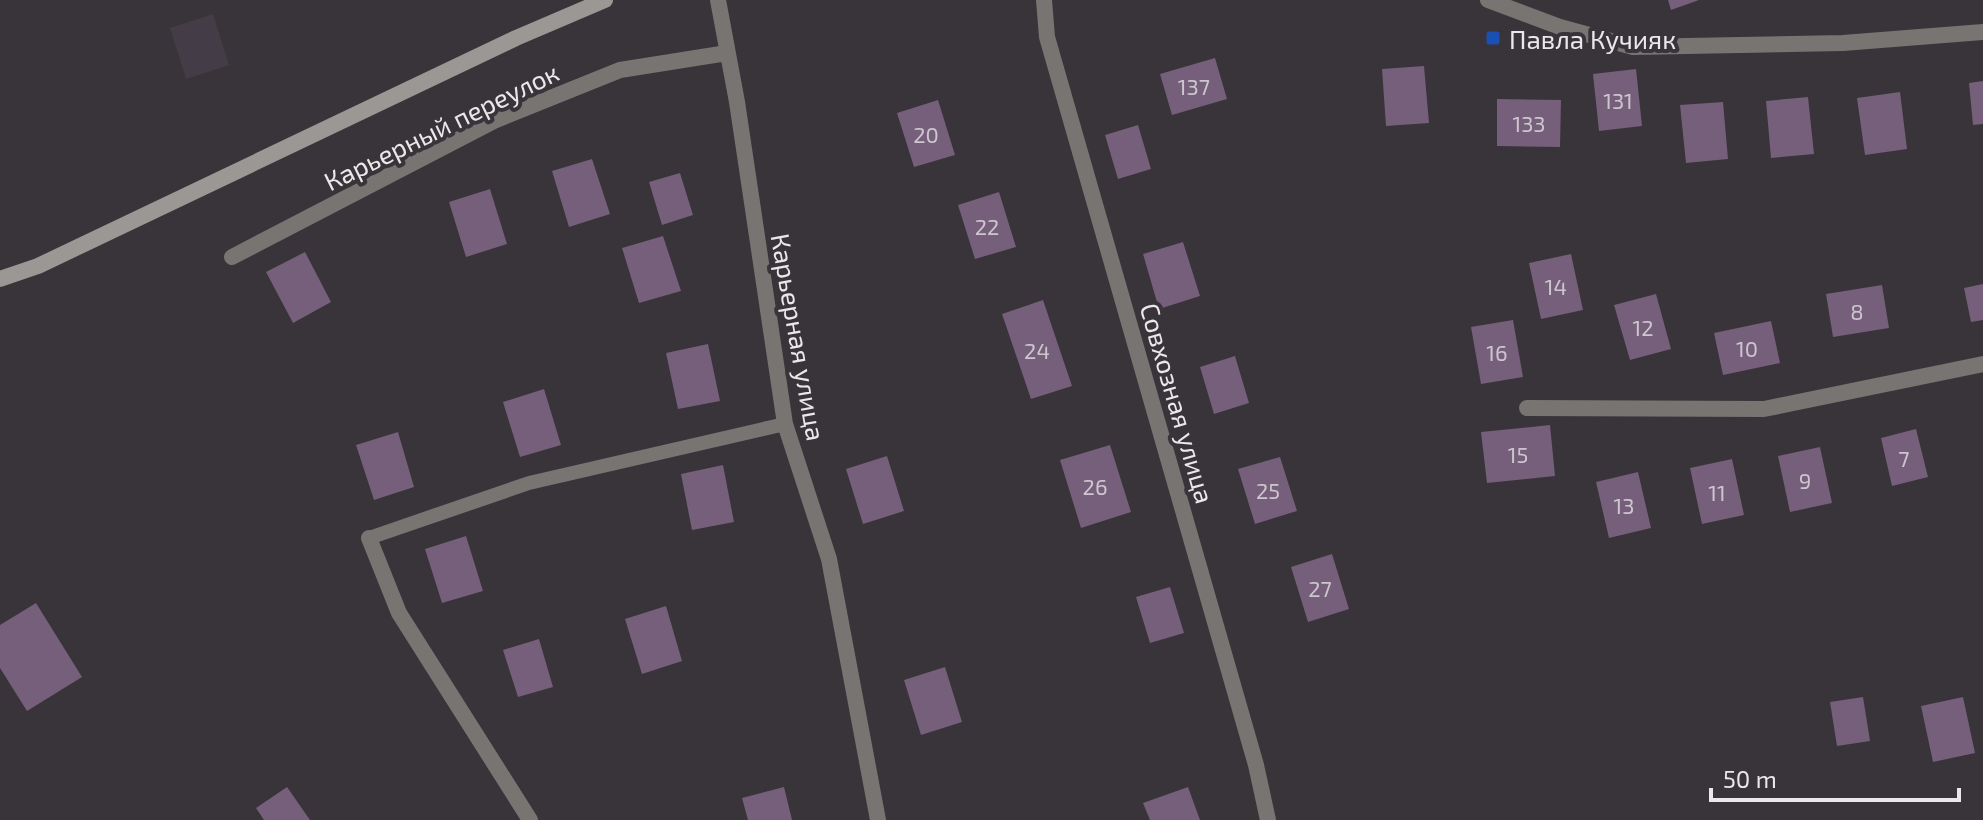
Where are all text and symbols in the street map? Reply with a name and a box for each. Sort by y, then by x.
place label: Павла Кучияк [1509,23,1676,55]
marker: Павла Кучияк [1484,29,1502,47]
street label: Карьерный переулок [319,56,564,197]
house number: 137 [1178,73,1210,99]
house number: 131 [1603,87,1633,113]
house number: 133 [1512,110,1546,136]
house number: 20 [913,121,939,147]
house number: 22 [975,213,999,239]
street label: Карьерная улица [765,231,832,443]
house number: 14 [1545,273,1567,299]
house number: 8 [1850,298,1864,324]
street label: Совхозная улица [1134,299,1221,507]
house number: 12 [1632,314,1654,340]
house number: 10 [1736,335,1758,361]
house number: 24 [1024,337,1050,363]
house number: 16 [1486,339,1508,365]
house number: 15 [1508,441,1528,467]
house number: 7 [1898,445,1910,471]
house number: 9 [1799,467,1811,493]
house number: 26 [1083,473,1107,499]
house number: 25 [1256,477,1280,503]
house number: 11 [1708,479,1726,505]
house number: 13 [1614,492,1635,518]
house number: 27 [1308,575,1332,601]
scale bar [1711,752,1959,802]
text: 50 m [1723,764,1777,793]

